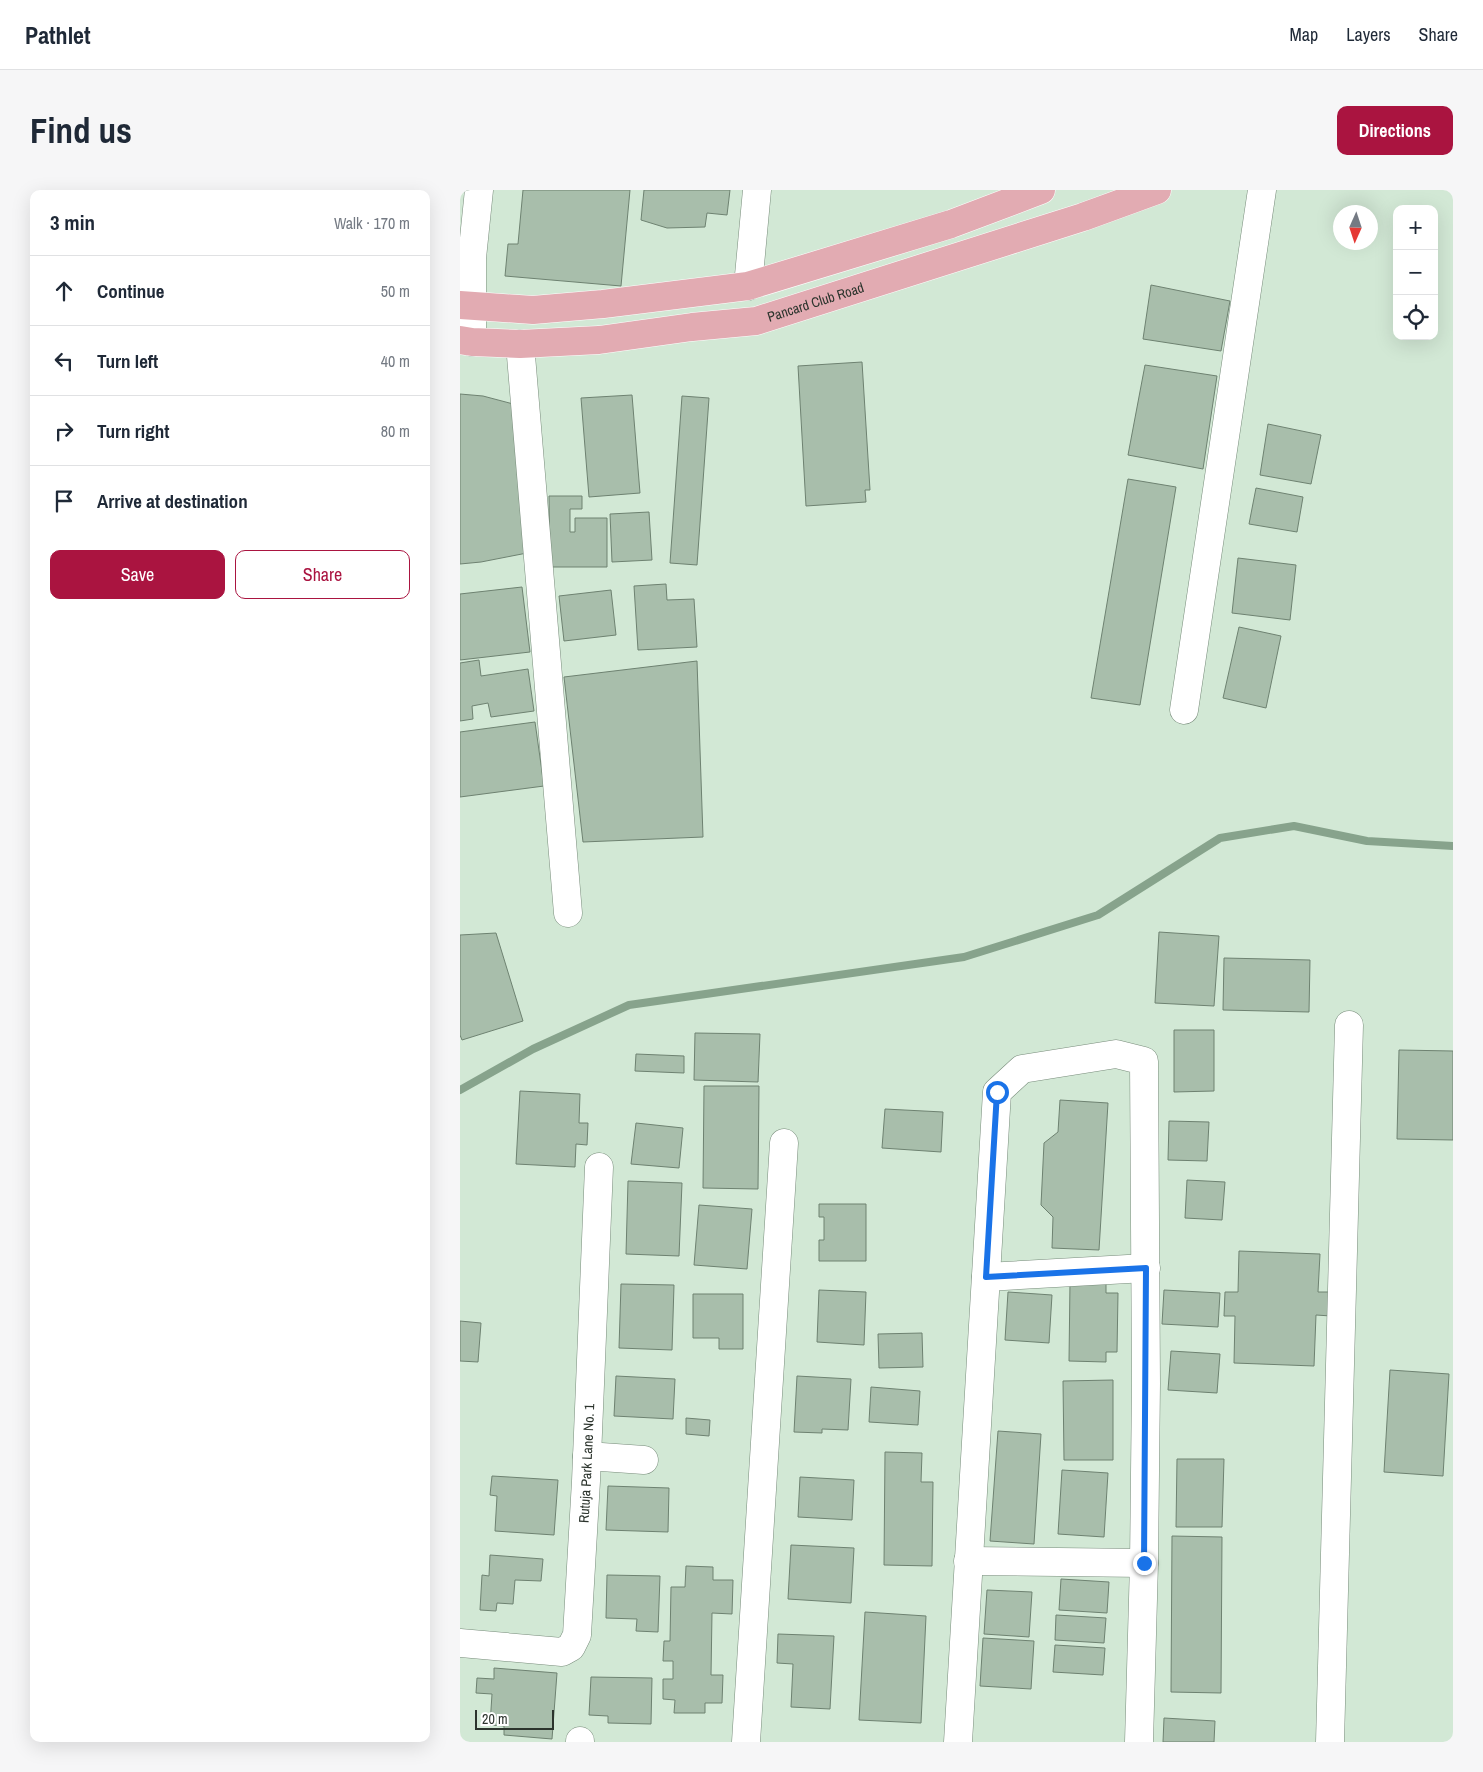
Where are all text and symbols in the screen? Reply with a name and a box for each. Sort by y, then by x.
text: Pathlet [25,19,91,51]
text: Map [1290,22,1318,47]
text: Layers [1346,22,1391,47]
text: Share [1419,22,1458,47]
button: Directions [1337,106,1453,155]
text: Find us [30,107,132,154]
north arrow [1333,205,1378,250]
map controls [1393,205,1438,340]
button: + [1393,205,1438,250]
text: 3 min [50,208,95,237]
text: Walk · 170 m [334,212,410,234]
button: − [1393,250,1438,295]
icon: ahead [50,277,78,305]
text: Continue [97,278,165,304]
street label: Pancard Club Road [765,278,866,326]
text: 50 m [381,280,410,302]
button: locate [1393,295,1438,340]
icon: left [50,347,78,375]
text: Turn left [97,348,158,374]
text: 40 m [381,350,410,372]
icon: right [50,417,78,445]
text: Turn right [97,418,169,444]
text: 80 m [381,420,410,442]
icon: arrive [50,487,78,515]
text: Arrive at destination [97,488,248,514]
button: Save [50,550,225,599]
button: Share [235,550,410,599]
route start [986,1081,1009,1104]
street label: Rutuja Park Lane No. 1 [575,1403,598,1524]
route end [1133,1552,1156,1575]
scale bar [475,1707,554,1730]
text: 20 m [482,1710,508,1728]

